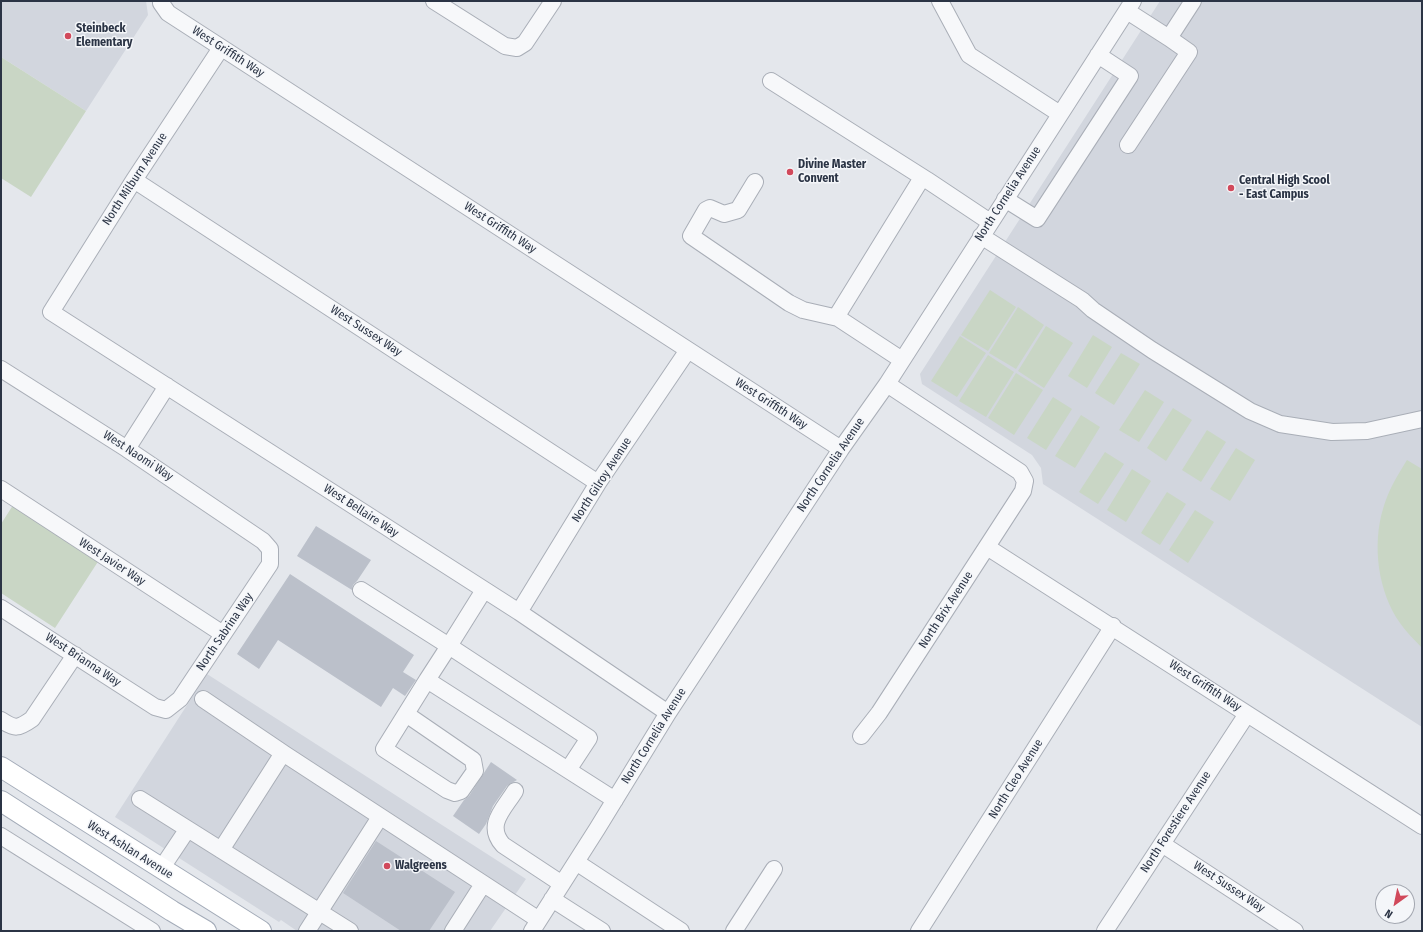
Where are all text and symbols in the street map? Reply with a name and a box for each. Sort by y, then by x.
place label: Steinbeck Elementary [76,22,133,50]
street label: West Griffith Way [189,23,267,81]
marker: Steinbeck Elementary [63,31,73,41]
street label: North Milburn Avenue [100,130,170,228]
street label: North Cornelia Avenue [972,144,1044,244]
place label: Divine Master Convent [798,158,866,186]
marker: Divine Master Convent [785,167,795,177]
place label: Central High Scool - East Campus [1239,174,1330,202]
marker: Central High Scool - East Campus [1226,183,1236,193]
street label: West Griffith Way [461,199,539,257]
street label: West Sussex Way [327,302,405,360]
street label: West Griffith Way [732,375,810,433]
street label: North Cornelia Avenue [794,415,868,515]
street label: West Naomi Way [100,428,176,484]
street label: North Gilroy Avenue [569,435,635,525]
street label: West Bellaire Way [321,481,401,541]
street label: West Javier Way [76,535,148,589]
street label: North Brix Avenue [916,569,976,651]
street label: North Sabrina Way [194,590,256,674]
street label: West Brianna Way [42,630,124,690]
street label: West Griffith Way [1166,657,1244,715]
street label: North Cornelia Avenue [619,685,689,787]
street label: North Cleo Avenue [986,737,1046,821]
street label: North Forestiere Avenue [1138,768,1214,876]
street label: West Ashlan Avenue [84,818,176,882]
street label: West Sussex Way [1190,858,1268,916]
place label: Walgreens [395,859,447,873]
marker: Walgreens [382,861,392,871]
north arrow [1375,884,1415,924]
text: N [1382,906,1395,921]

